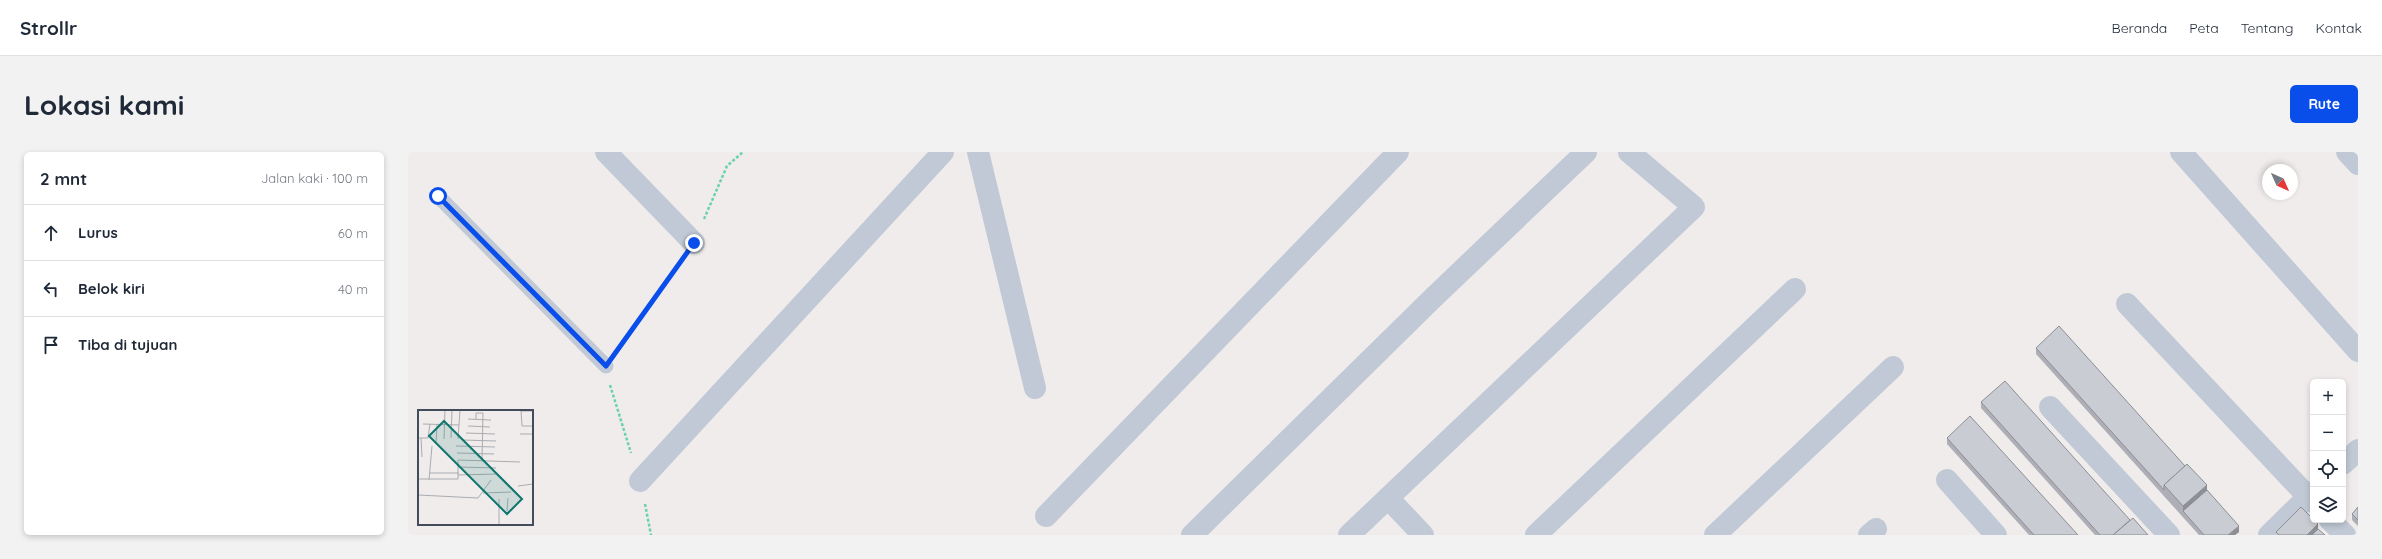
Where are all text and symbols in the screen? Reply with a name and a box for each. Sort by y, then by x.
text: Strollr [20,16,77,40]
text: Beranda [2112,19,2167,37]
text: Peta [2189,19,2219,37]
text: Tentang [2241,19,2294,37]
text: Kontak [2316,19,2362,37]
button: Rute [2290,85,2358,123]
text: Lokasi kami [24,87,184,122]
north arrow [2262,164,2298,200]
text: 2 mnt [40,168,87,189]
text: Jalan kaki · 100 m [261,170,368,186]
route start [429,187,447,205]
icon: ahead [40,222,62,244]
text: Lurus [78,223,118,242]
text: 60 m [338,225,368,241]
route end [685,234,703,252]
icon: left [40,278,62,300]
text: Belok kiri [78,279,145,298]
text: 40 m [338,281,368,297]
icon: arrive [40,334,62,356]
text: Tiba di tujuan [78,335,177,354]
map controls [2310,379,2346,523]
button: + [2310,379,2346,415]
inset map [418,410,533,525]
button: − [2310,415,2346,451]
button: locate [2310,451,2346,487]
button: layers [2310,487,2346,523]

